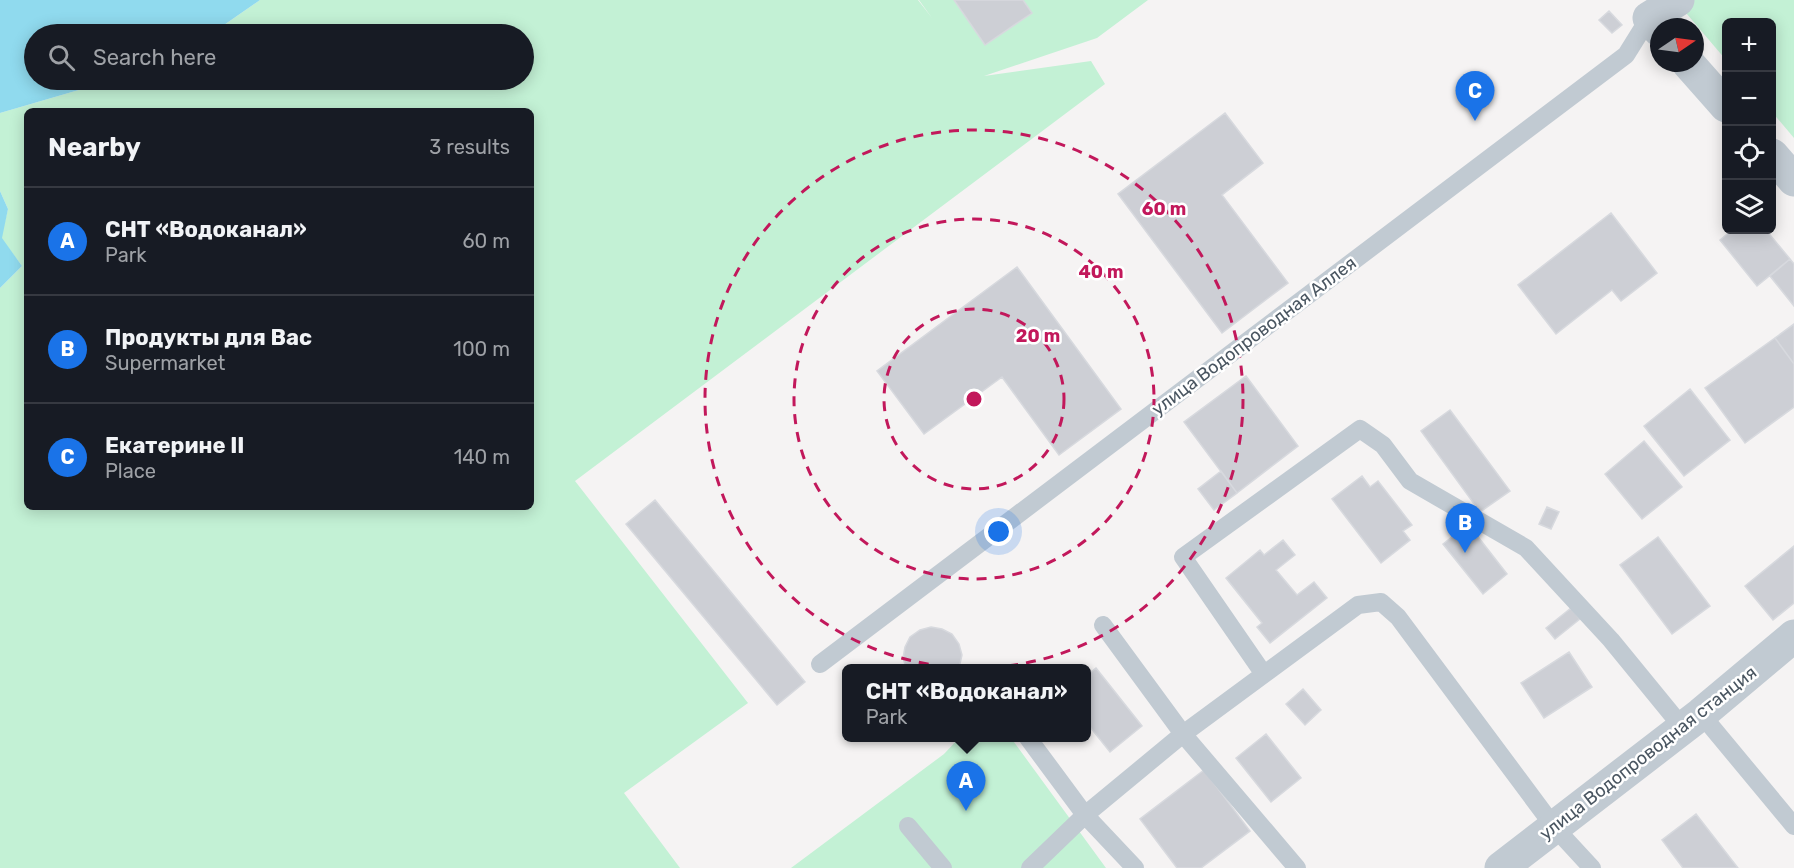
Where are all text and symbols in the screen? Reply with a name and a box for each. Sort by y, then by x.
north arrow [1650,18,1704,72]
map controls [1722,18,1776,234]
button: + [1722,18,1776,72]
search box [24,24,534,90]
icon: search [45,41,78,74]
text: Search here [93,44,216,71]
pin: C [1456,72,1494,121]
button: − [1722,72,1776,126]
button: locate [1722,126,1776,180]
text: Nearby [48,132,141,163]
text: 3 results [429,135,510,159]
button: layers [1722,180,1776,234]
text: 60 m [1142,198,1186,220]
text: СНТ «Водоканал» [105,216,307,243]
text: A [60,229,75,253]
text: 60 m [463,229,510,253]
text: Park [105,243,147,267]
street label: улица Водопроводная Аллея [1147,252,1361,420]
text: 40 m [1079,261,1123,283]
text: Продукты для Вас [105,324,312,351]
text: 20 m [1016,325,1060,347]
text: B [60,337,75,361]
text: 100 m [453,337,510,361]
text: Supermarket [105,351,225,375]
centre of rings [964,389,984,409]
text: Екатерине II [105,432,244,459]
text: C [60,445,75,469]
text: 140 m [454,445,510,469]
text: Place [105,459,156,483]
pin: B [1446,504,1484,553]
your location [984,517,1013,546]
street label: улица Водопроводная станция [1535,661,1761,845]
popup [842,664,1091,742]
text: СНТ «Водоканал» [866,678,1067,705]
text: Park [866,705,907,729]
pin: A [946,762,986,811]

